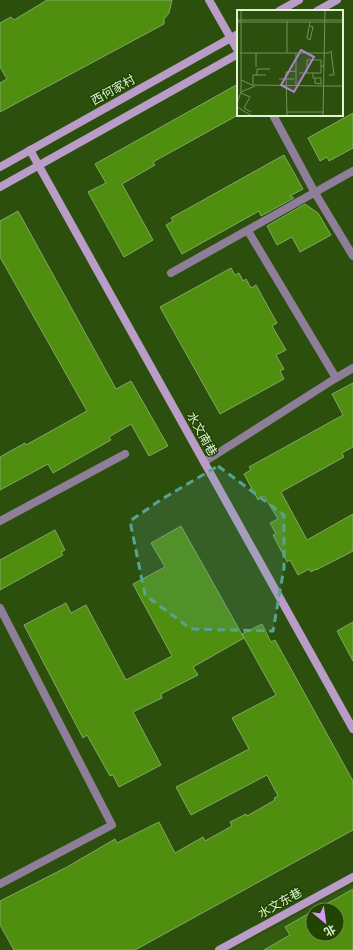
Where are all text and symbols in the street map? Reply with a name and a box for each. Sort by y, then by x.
inset map [237,10,343,116]
street label: 西何家村 [88,71,139,110]
street label: 水文南巷 [182,409,221,459]
street label: 水文东巷 [255,884,305,923]
north arrow [305,902,345,942]
text: 北 [321,921,338,940]

